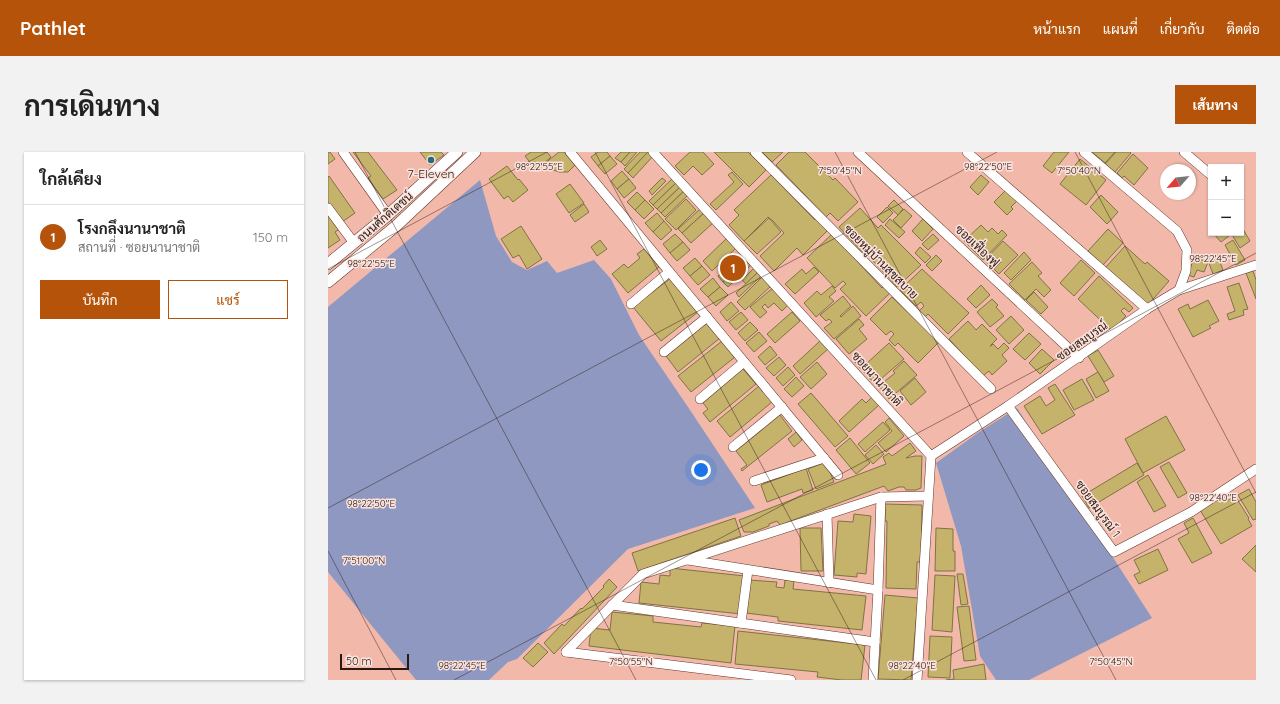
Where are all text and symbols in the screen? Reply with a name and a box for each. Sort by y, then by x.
text: Pathlet [20,16,86,40]
text: หน้าแรก [1033,20,1081,38]
text: แผนที่ [1103,20,1138,38]
text: เกี่ยวกับ [1160,20,1204,38]
text: ติดต่อ [1226,20,1260,38]
button: เส้นทาง [1175,85,1256,124]
text: การเดินทาง [24,88,160,123]
marker: 7-Eleven [426,155,436,165]
text: 98°22'55"E [515,160,563,173]
text: 98°22'50"E [964,160,1012,173]
text: 7°50'45"N [818,164,862,177]
text: 7°50'40"N [1057,164,1101,177]
north arrow [1160,164,1196,200]
map controls [1208,164,1244,236]
button: + [1208,164,1244,200]
place label: 7-Eleven [407,166,455,181]
text: ใกล้เคียง [40,168,102,189]
street label: ถนนศักดิเดชน์ [354,188,416,245]
button: − [1208,200,1244,236]
text: โรงกลึงนานาชาติ [78,219,186,238]
street label: ซอยเฟื่องฟู [952,219,1005,271]
street label: ซอยหมู่บ้านสุขสบาย [840,221,922,303]
text: 1 [50,229,56,245]
text: 150 m [253,229,288,245]
text: สถานที่ · ซอยนานาชาติ [78,239,200,255]
text: 98°22'45"E [1189,252,1237,265]
pin: 1 [720,253,746,283]
text: 98°22'55"E [347,257,395,270]
button: บันทึก [40,280,160,319]
button: แชร์ [168,280,288,319]
street label: ซอยสมบูรณ์ [1053,317,1111,365]
street label: ซอยนานาชาติ [849,348,906,409]
your location [691,460,711,480]
street label: ซอยสมบูรณ์ 1 [1072,477,1124,541]
text: 98°22'40"E [1189,491,1237,504]
text: 98°22'50"E [347,497,395,510]
text: 7°51'00"N [343,554,385,567]
scale bar [340,652,409,671]
text: 50 m [346,654,372,668]
text: 7°50'55"N [609,655,653,668]
text: 7°50'45"N [1089,655,1133,668]
text: 98°22'45"E [438,659,486,672]
text: 98°22'40"E [888,659,936,672]

